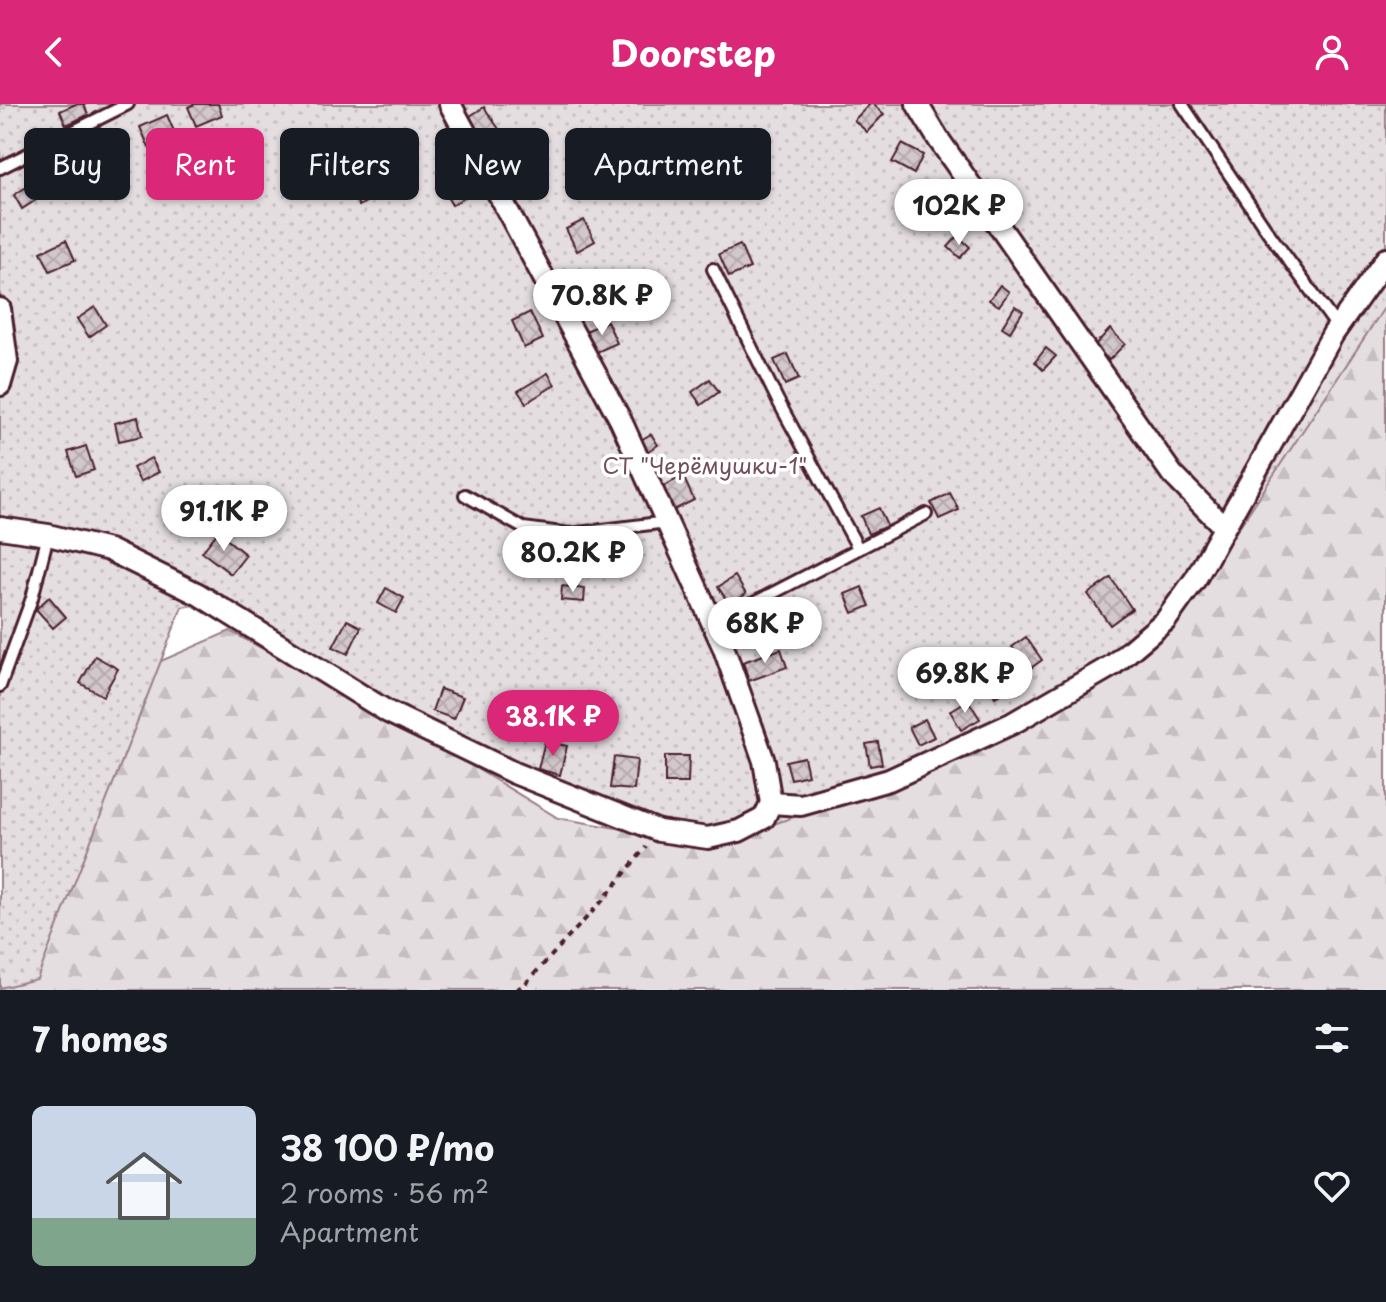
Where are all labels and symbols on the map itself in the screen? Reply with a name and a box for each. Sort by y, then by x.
pin: 102K ₽ [894,179,1024,247]
pin: 70.8K ₽ [528,269,676,337]
park label: СТ "Черёмушки-1" [603,448,807,481]
pin: 91.1K ₽ [150,485,298,553]
pin: 80.2K ₽ [499,526,647,594]
pin: 68K ₽ [709,597,821,665]
pin: 69.8K ₽ [891,647,1039,715]
pin: 38.1K ₽ [479,690,627,758]

